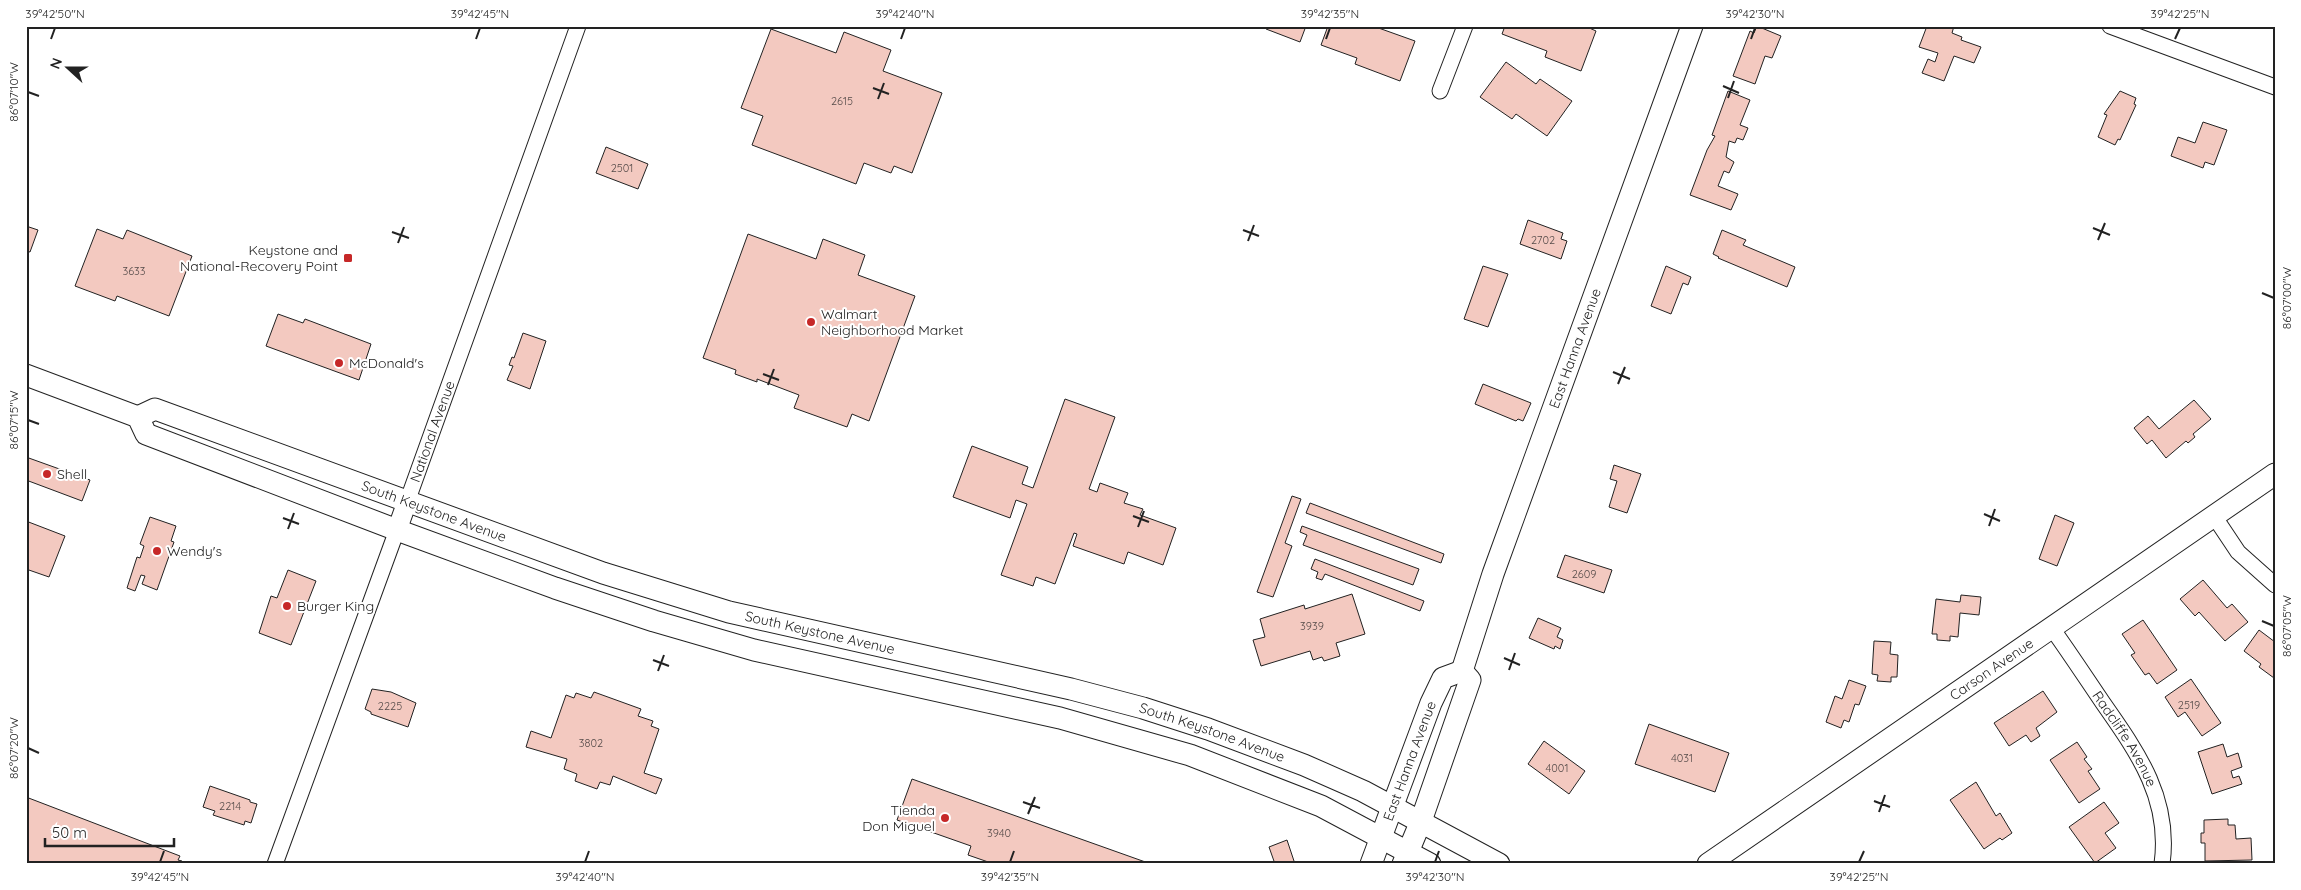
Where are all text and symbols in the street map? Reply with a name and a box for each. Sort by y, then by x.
text: 39°42'50"N [25,6,85,21]
text: 39°42'45"N [451,6,509,21]
text: 39°42'40"N [875,6,935,21]
text: 39°42'35"N [1301,6,1359,21]
text: 39°42'30"N [1725,6,1785,21]
text: 39°42'25"N [2151,6,2209,21]
north arrow [42,42,92,92]
text: N [46,55,66,71]
text: 86°07'10"W [6,62,21,122]
house number: 2615 [831,94,853,108]
house number: 2501 [611,161,633,175]
house number: 2702 [1531,233,1555,247]
place label: Keystone and National-Recovery Point [180,241,338,275]
marker: Keystone and National-Recovery Point [342,252,354,264]
house number: 3633 [122,264,146,278]
text: 86°07'00"W [2279,266,2294,329]
street label: East Hanna Avenue [1545,286,1605,411]
place label: Walmart Neighborhood Market [821,305,964,339]
marker: Walmart Neighborhood Market [805,316,817,328]
place label: McDonald's [349,354,424,372]
marker: McDonald's [333,357,345,369]
street label: National Avenue [406,378,459,485]
text: 86°07'15"W [6,390,21,450]
place label: Shell [57,465,87,483]
marker: Shell [41,468,53,480]
street label: South Keystone Avenue [359,476,509,546]
place label: Wendy's [167,542,222,560]
marker: Wendy's [151,545,163,557]
house number: 2609 [1572,567,1596,581]
text: 86°07'05"W [2279,595,2294,657]
place label: Burger King [297,597,374,615]
marker: Burger King [281,600,293,612]
street label: South Keystone Avenue [743,607,897,658]
house number: 3939 [1300,619,1324,633]
street label: Carson Avenue [1946,634,2037,704]
street label: Radcliffe Avenue [2088,687,2161,789]
street label: South Keystone Avenue [1137,698,1288,766]
street label: East Hanna Avenue [1379,698,1440,823]
house number: 2519 [2178,698,2200,712]
house number: 2225 [378,699,402,713]
text: 86°07'20"W [6,717,21,779]
house number: 3802 [579,736,603,750]
house number: 4031 [1671,751,1693,765]
house number: 4001 [1546,761,1568,775]
house number: 2214 [219,799,241,813]
place label: Tienda Don Miguel [862,801,935,835]
marker: Tienda Don Miguel [939,812,951,824]
scale bar [45,815,174,847]
text: 50 m [52,823,87,842]
house number: 3940 [987,826,1011,840]
text: 39°42'45"N [131,869,189,884]
text: 39°42'40"N [555,869,615,884]
text: 39°42'35"N [981,869,1039,884]
text: 39°42'30"N [1405,869,1465,884]
text: 39°42'25"N [1830,869,1888,884]

